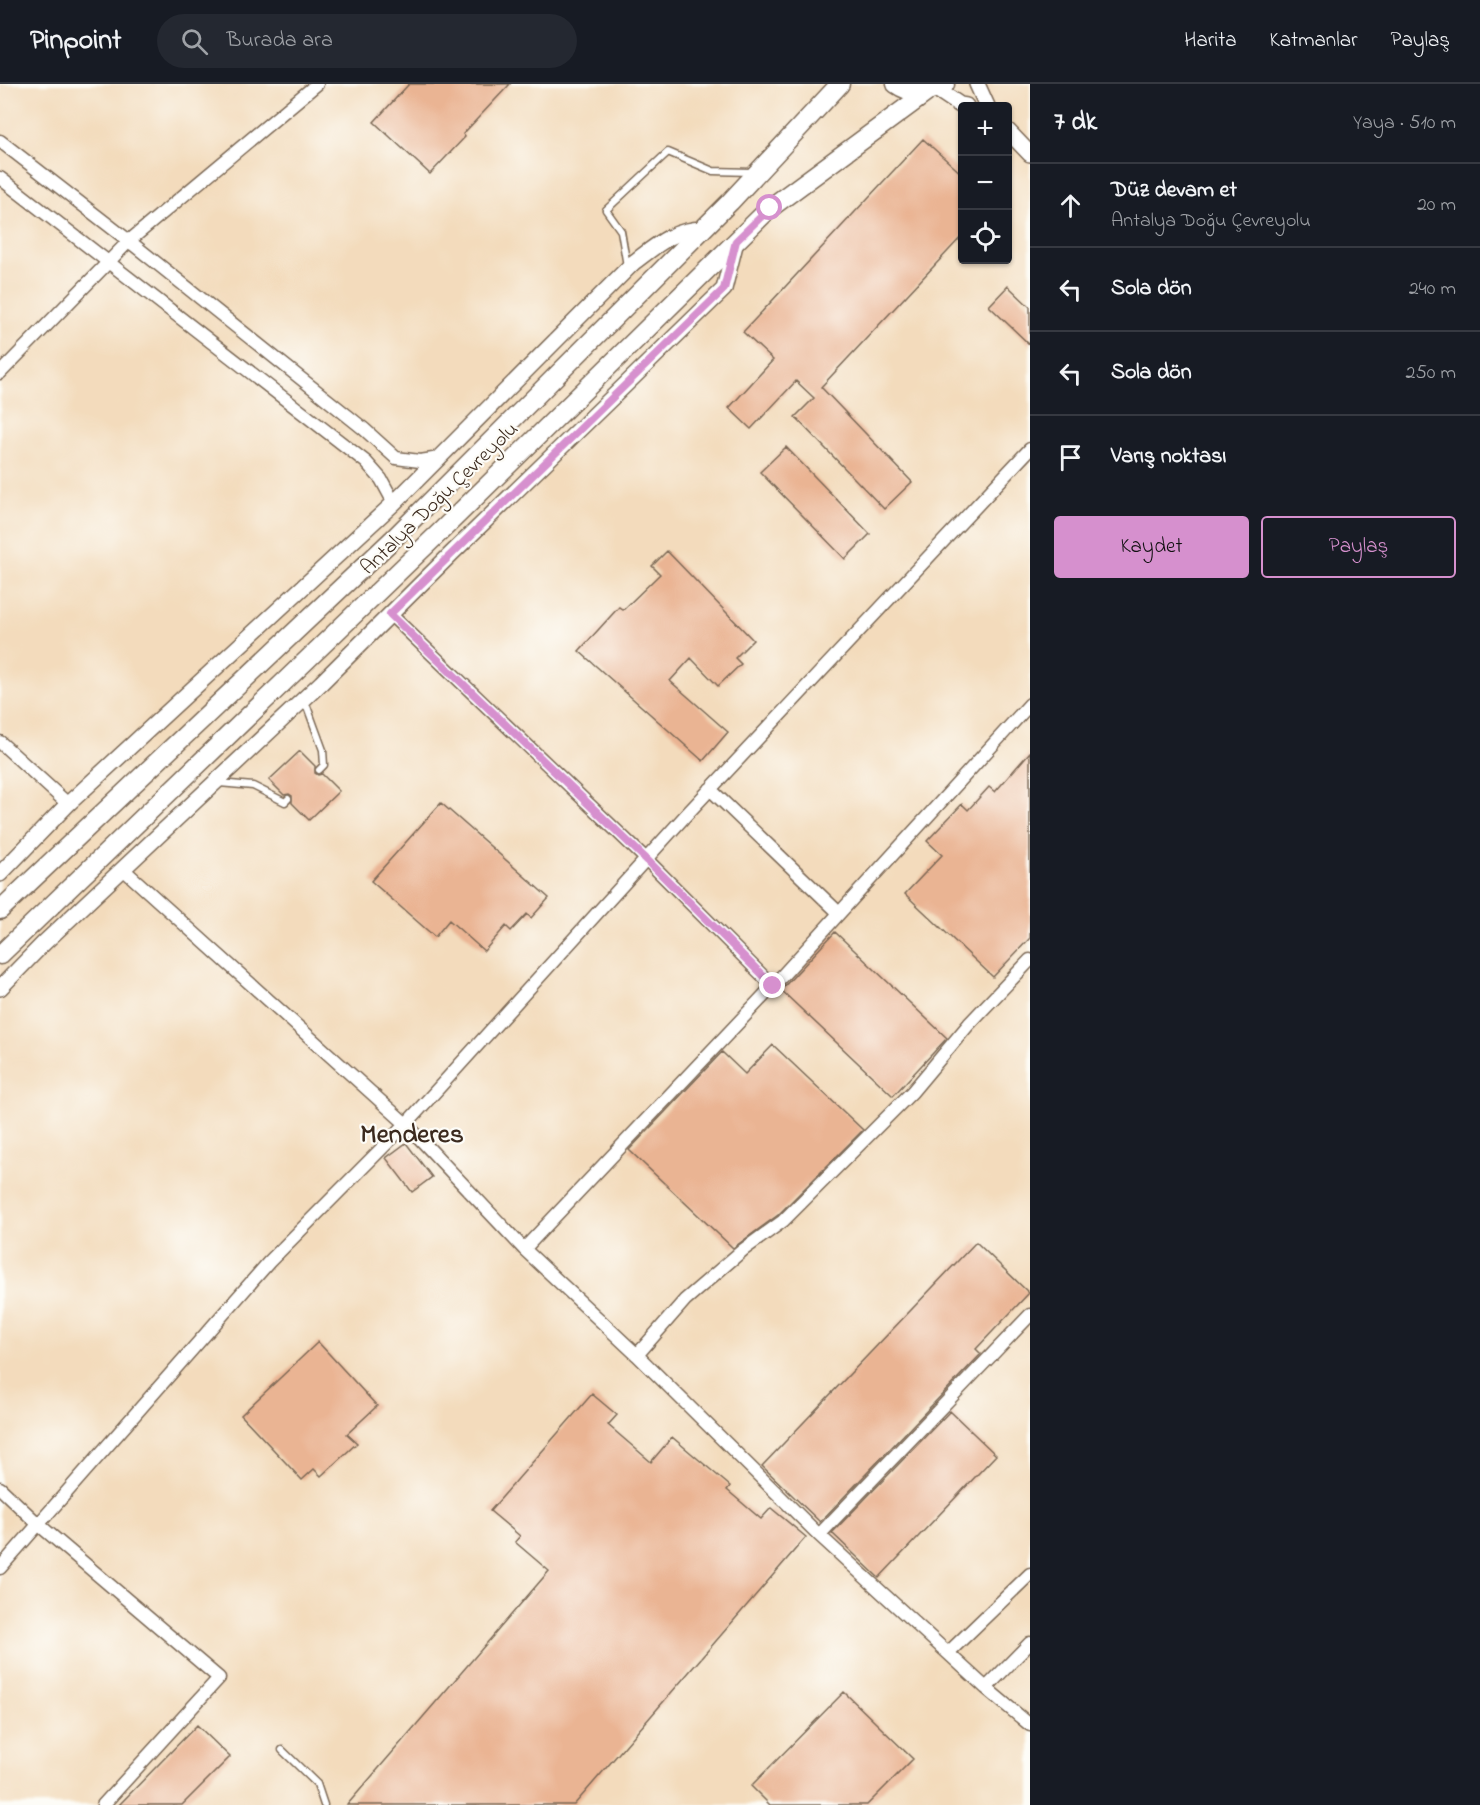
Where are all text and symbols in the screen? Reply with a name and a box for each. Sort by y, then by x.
search box [157,14,577,68]
text: Pinpoint [30,21,121,62]
icon: search [178,25,211,58]
text: Burada ara [226,25,333,57]
text: Harita [1184,26,1237,56]
text: Katmanlar [1270,26,1358,56]
text: Paylaş [1391,26,1450,56]
map controls [958,102,1012,264]
button: + [958,102,1012,156]
text: 7 dk [1054,104,1097,142]
text: Yaya · 510 m [1353,109,1456,138]
button: − [958,156,1012,210]
text: Düz devam et [1111,175,1237,207]
icon: ahead [1054,189,1087,222]
text: 20 m [1417,191,1456,220]
route start [756,194,782,220]
text: Antalya Doğu Çevreyolu [1111,207,1311,236]
button: locate [958,210,1012,264]
icon: left [1054,273,1087,306]
text: Sola dön [1111,273,1192,305]
text: 240 m [1409,275,1456,304]
icon: left [1054,357,1087,390]
text: Sola dön [1111,357,1192,389]
text: 250 m [1405,359,1456,388]
street label: Antalya Doğu Çevreyolu [354,415,527,584]
icon: arrive [1054,441,1087,474]
text: Varış noktası [1111,441,1226,473]
button: Kaydet [1054,516,1249,578]
button: Paylaş [1261,516,1456,578]
route end [759,972,785,998]
district label: Menderes [360,1116,464,1155]

